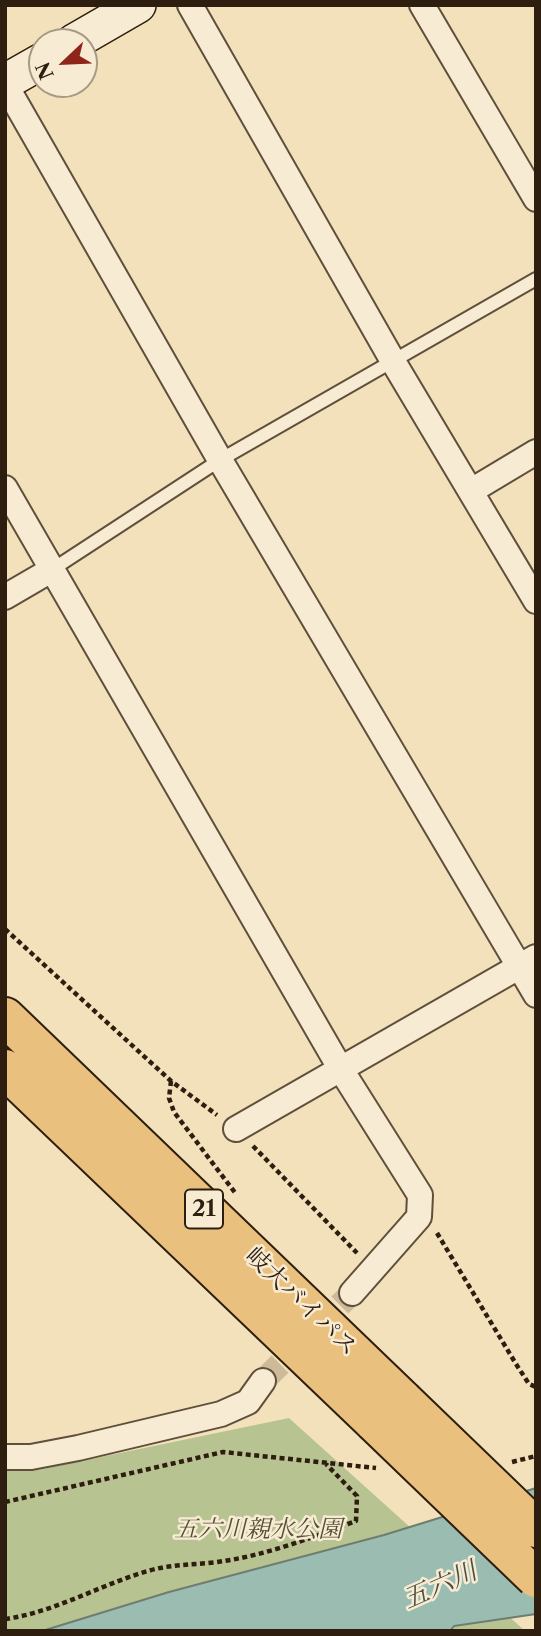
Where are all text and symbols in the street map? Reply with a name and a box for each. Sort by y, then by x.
north arrow [28,28,98,98]
text: N [31,59,59,83]
road number: 21 [185,1190,223,1228]
street label: 岐大バイパス [239,1242,363,1362]
park label: 五六川親水公園 [174,1516,342,1544]
water label: 五六川 [398,1556,482,1616]

